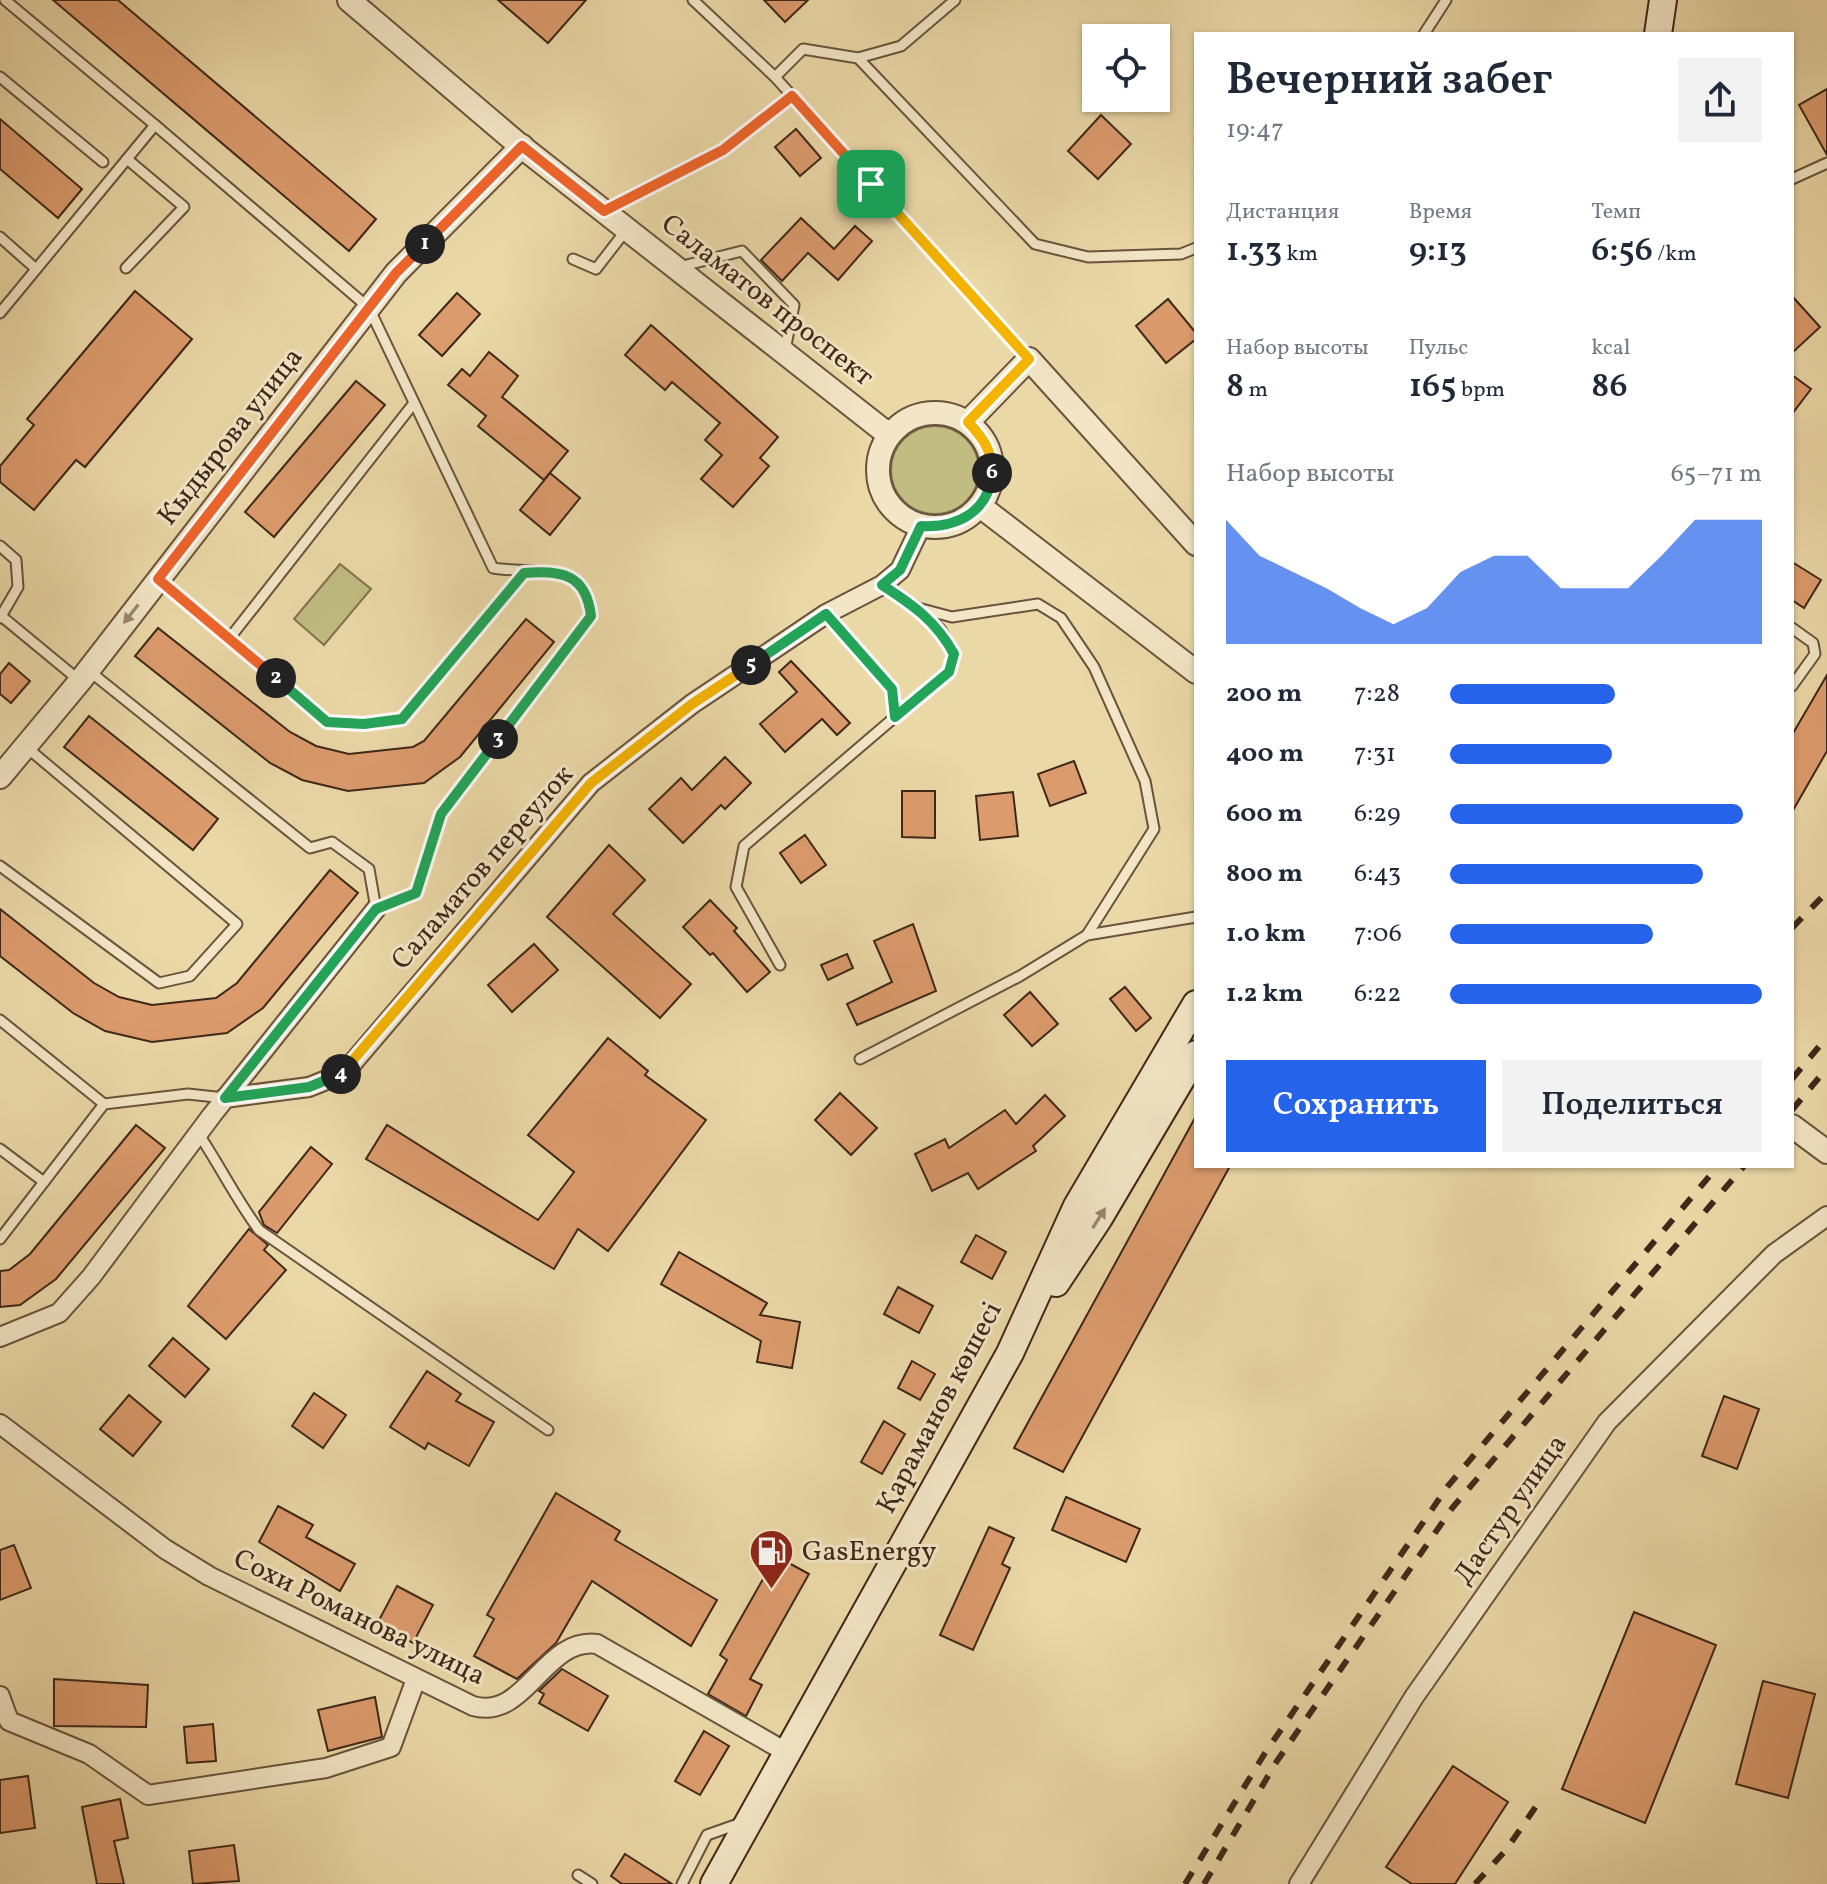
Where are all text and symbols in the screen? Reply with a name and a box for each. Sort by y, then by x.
map controls [1082,24,1170,112]
button: locate [1082,24,1170,112]
text: Вечерний забег [1226,51,1553,112]
button: share [1678,58,1762,142]
text: 19:47 [1226,112,1284,148]
pin [837,150,905,218]
icon: arrive [849,162,893,206]
text: Дистанция [1226,197,1339,228]
text: Время [1409,197,1472,228]
text: Темп [1591,197,1641,228]
street label: Саламатов проспект [652,205,882,397]
pin: 1 [405,224,445,264]
text: 1 [421,228,429,259]
text: 1.33 [1226,228,1282,275]
text: 9:13 [1409,228,1467,275]
text: 6:56 [1591,228,1653,275]
text: km [1282,239,1318,270]
text: /km [1653,239,1697,270]
text: Набор высоты [1226,333,1369,364]
text: Пульс [1409,333,1468,364]
text: kcal [1591,333,1630,364]
street label: Кыдырова улица [149,340,313,534]
text: 8 [1226,364,1244,411]
text: 165 [1409,364,1457,411]
text: 86 [1591,364,1627,411]
text: m [1244,375,1268,406]
text: bpm [1457,375,1505,406]
pin: 6 [972,453,1012,493]
text: Набор высоты [1226,456,1394,492]
text: 65–71 m [1671,456,1762,492]
text: 6 [986,457,998,488]
one-way arrow [124,604,140,624]
pin: 5 [731,645,771,685]
text: 5 [746,649,756,680]
pin: 2 [256,658,296,698]
text: 2 [270,662,282,693]
text: 200 m [1226,676,1302,712]
text: 7:28 [1354,676,1400,712]
pin: 3 [478,719,518,759]
text: 3 [492,723,504,754]
text: 400 m [1226,736,1304,772]
text: 7:31 [1354,736,1396,772]
street label: Саламатов переулок [383,757,583,979]
text: 600 m [1226,796,1303,832]
text: 6:29 [1354,796,1401,832]
text: 800 m [1226,856,1303,892]
text: 6:43 [1354,856,1401,892]
text: 1.0 km [1226,916,1306,952]
text: 7:06 [1354,916,1402,952]
text: 1.2 km [1226,976,1303,1012]
text: 6:22 [1354,976,1401,1012]
pin: 4 [321,1054,361,1094]
text: 4 [334,1058,348,1089]
button: Сохранить [1226,1060,1486,1152]
button: Поделиться [1502,1060,1762,1152]
one-way arrow [1091,1207,1106,1228]
street label: Қараманов көшесі [868,1295,1012,1521]
street label: Дастур улица [1445,1427,1577,1593]
fuel station icon: GasEnergy [747,1528,795,1591]
place label: GasEnergy [802,1533,936,1572]
street label: Сохи Романова улица [226,1540,492,1696]

